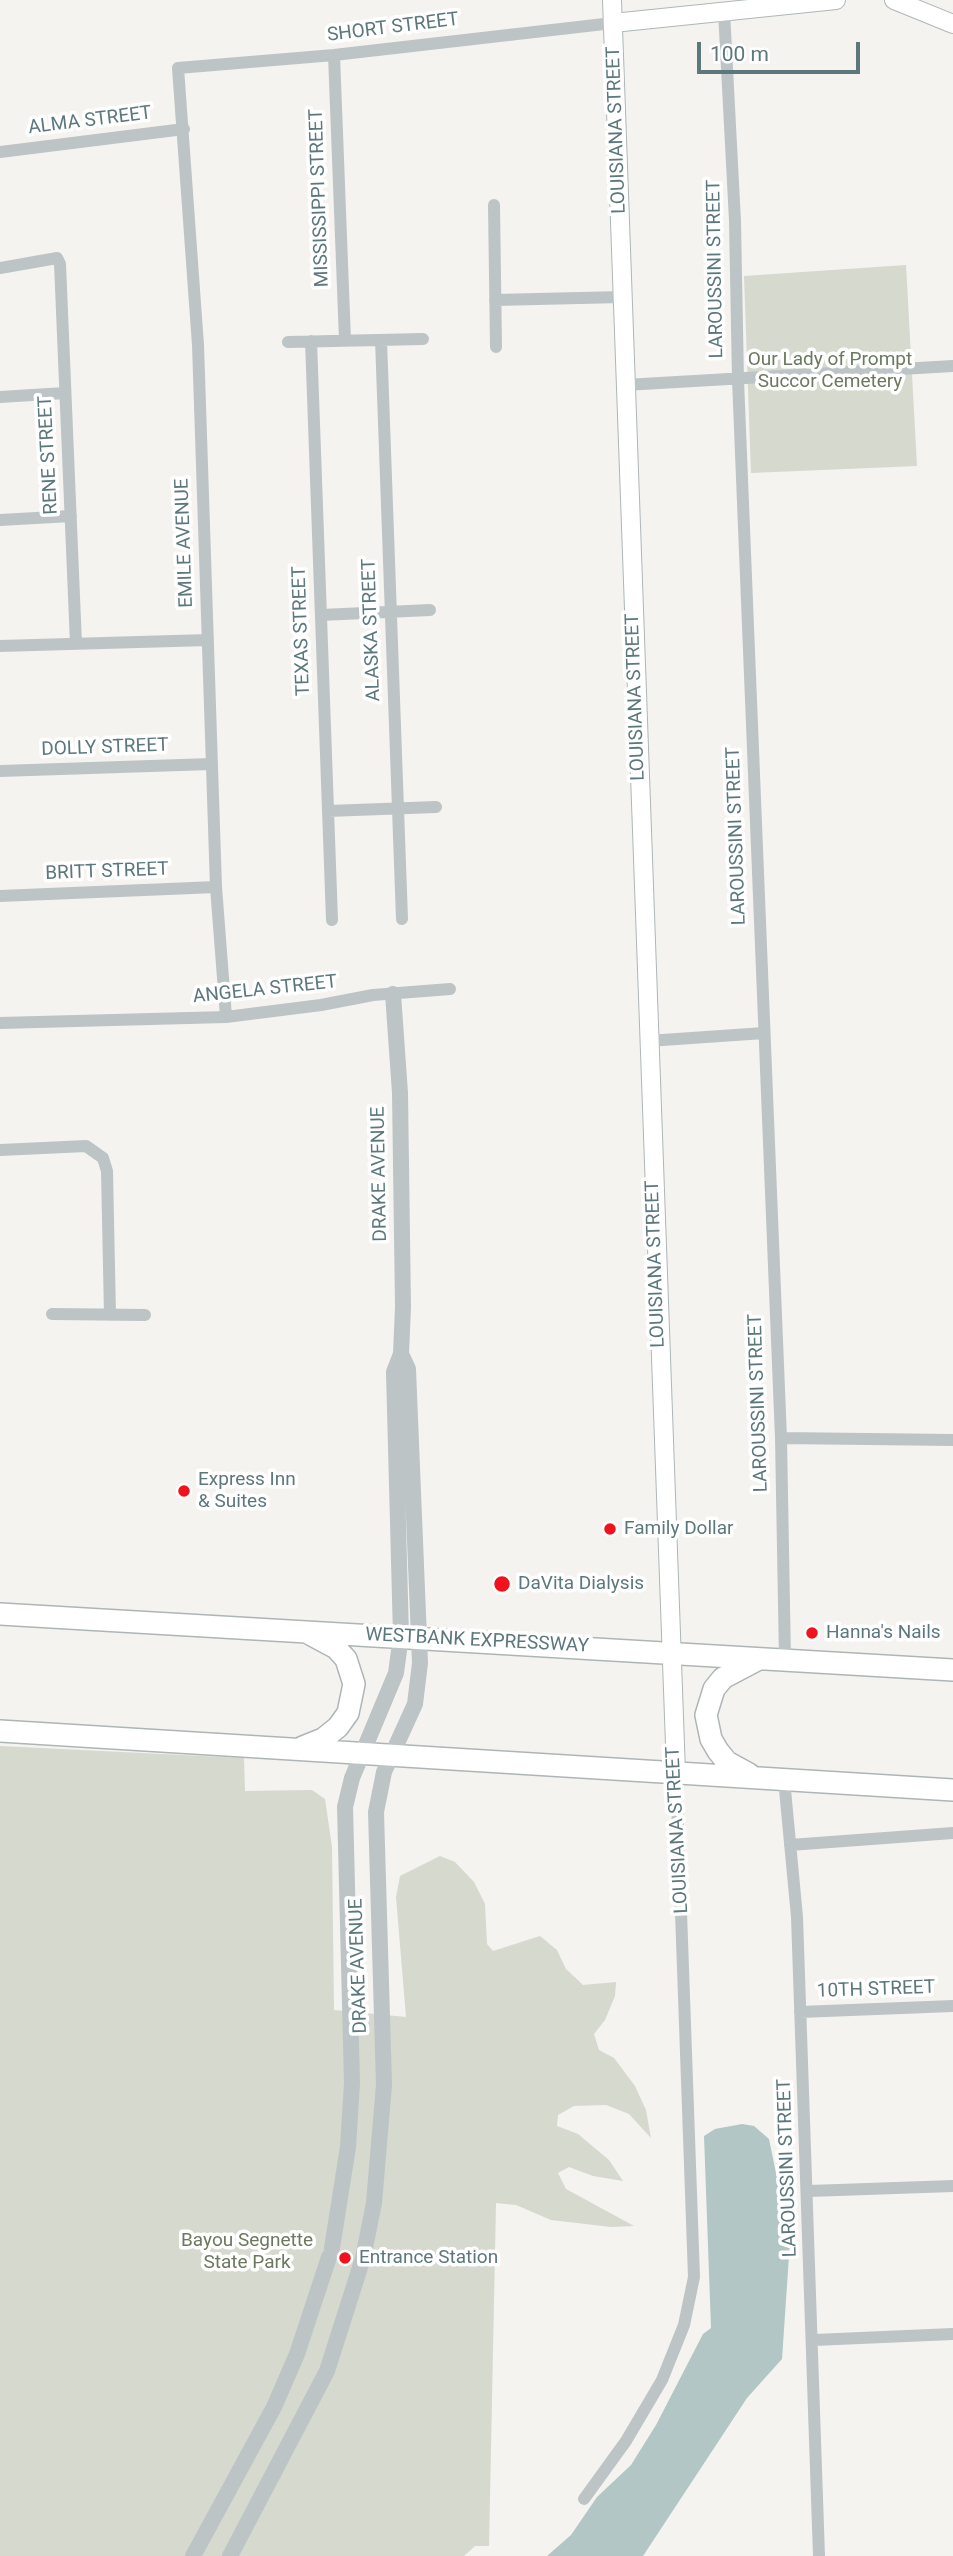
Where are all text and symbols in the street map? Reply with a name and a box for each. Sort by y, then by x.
street label: SHORT STREET [326,9,460,47]
scale bar [701,28,864,72]
text: 100 m [710,42,769,66]
street label: LOUISIANA STREET [603,46,631,214]
street label: ALMA STREET [27,102,153,140]
street label: MISSISSIPPI STREET [305,108,335,288]
street label: LAROUSSINI STREET [703,180,729,358]
park label: Our Lady of Prompt Succor Cemetery [748,349,912,393]
street label: RENE STREET [35,395,63,515]
street label: EMILE AVENUE [171,478,199,608]
street label: ALASKA STREET [358,558,386,702]
street label: TEXAS STREET [288,566,316,696]
street label: LOUISIANA STREET [622,613,650,781]
street label: DOLLY STREET [41,734,169,762]
street label: LAROUSSINI STREET [722,746,752,926]
street label: BRITT STREET [45,858,169,886]
street label: ANGELA STREET [192,971,338,1009]
street label: DRAKE AVENUE [367,1106,393,1242]
street label: LOUISIANA STREET [642,1180,670,1348]
street label: LAROUSSINI STREET [744,1313,774,1493]
place label: Express Inn & Suites [198,1469,296,1513]
marker: Express Inn & Suites [176,1483,192,1499]
place label: Family Dollar [624,1518,733,1540]
marker: Family Dollar [602,1521,618,1537]
place label: DaVita Dialysis [518,1573,644,1595]
marker: DaVita Dialysis [492,1574,512,1594]
place label: Hanna's Nails [826,1622,941,1644]
street label: WESTBANK EXPRESSWAY [365,1624,589,1658]
marker: Hanna's Nails [804,1625,820,1641]
street label: LOUISIANA STREET [662,1746,694,1914]
street label: DRAKE AVENUE [345,1898,373,2034]
street label: 10TH STREET [816,1977,936,2003]
street label: LAROUSSINI STREET [773,2078,803,2258]
park label: Bayou Segnette State Park [181,2230,313,2274]
place label: Entrance Station [359,2247,498,2269]
marker: Entrance Station [337,2250,353,2266]

